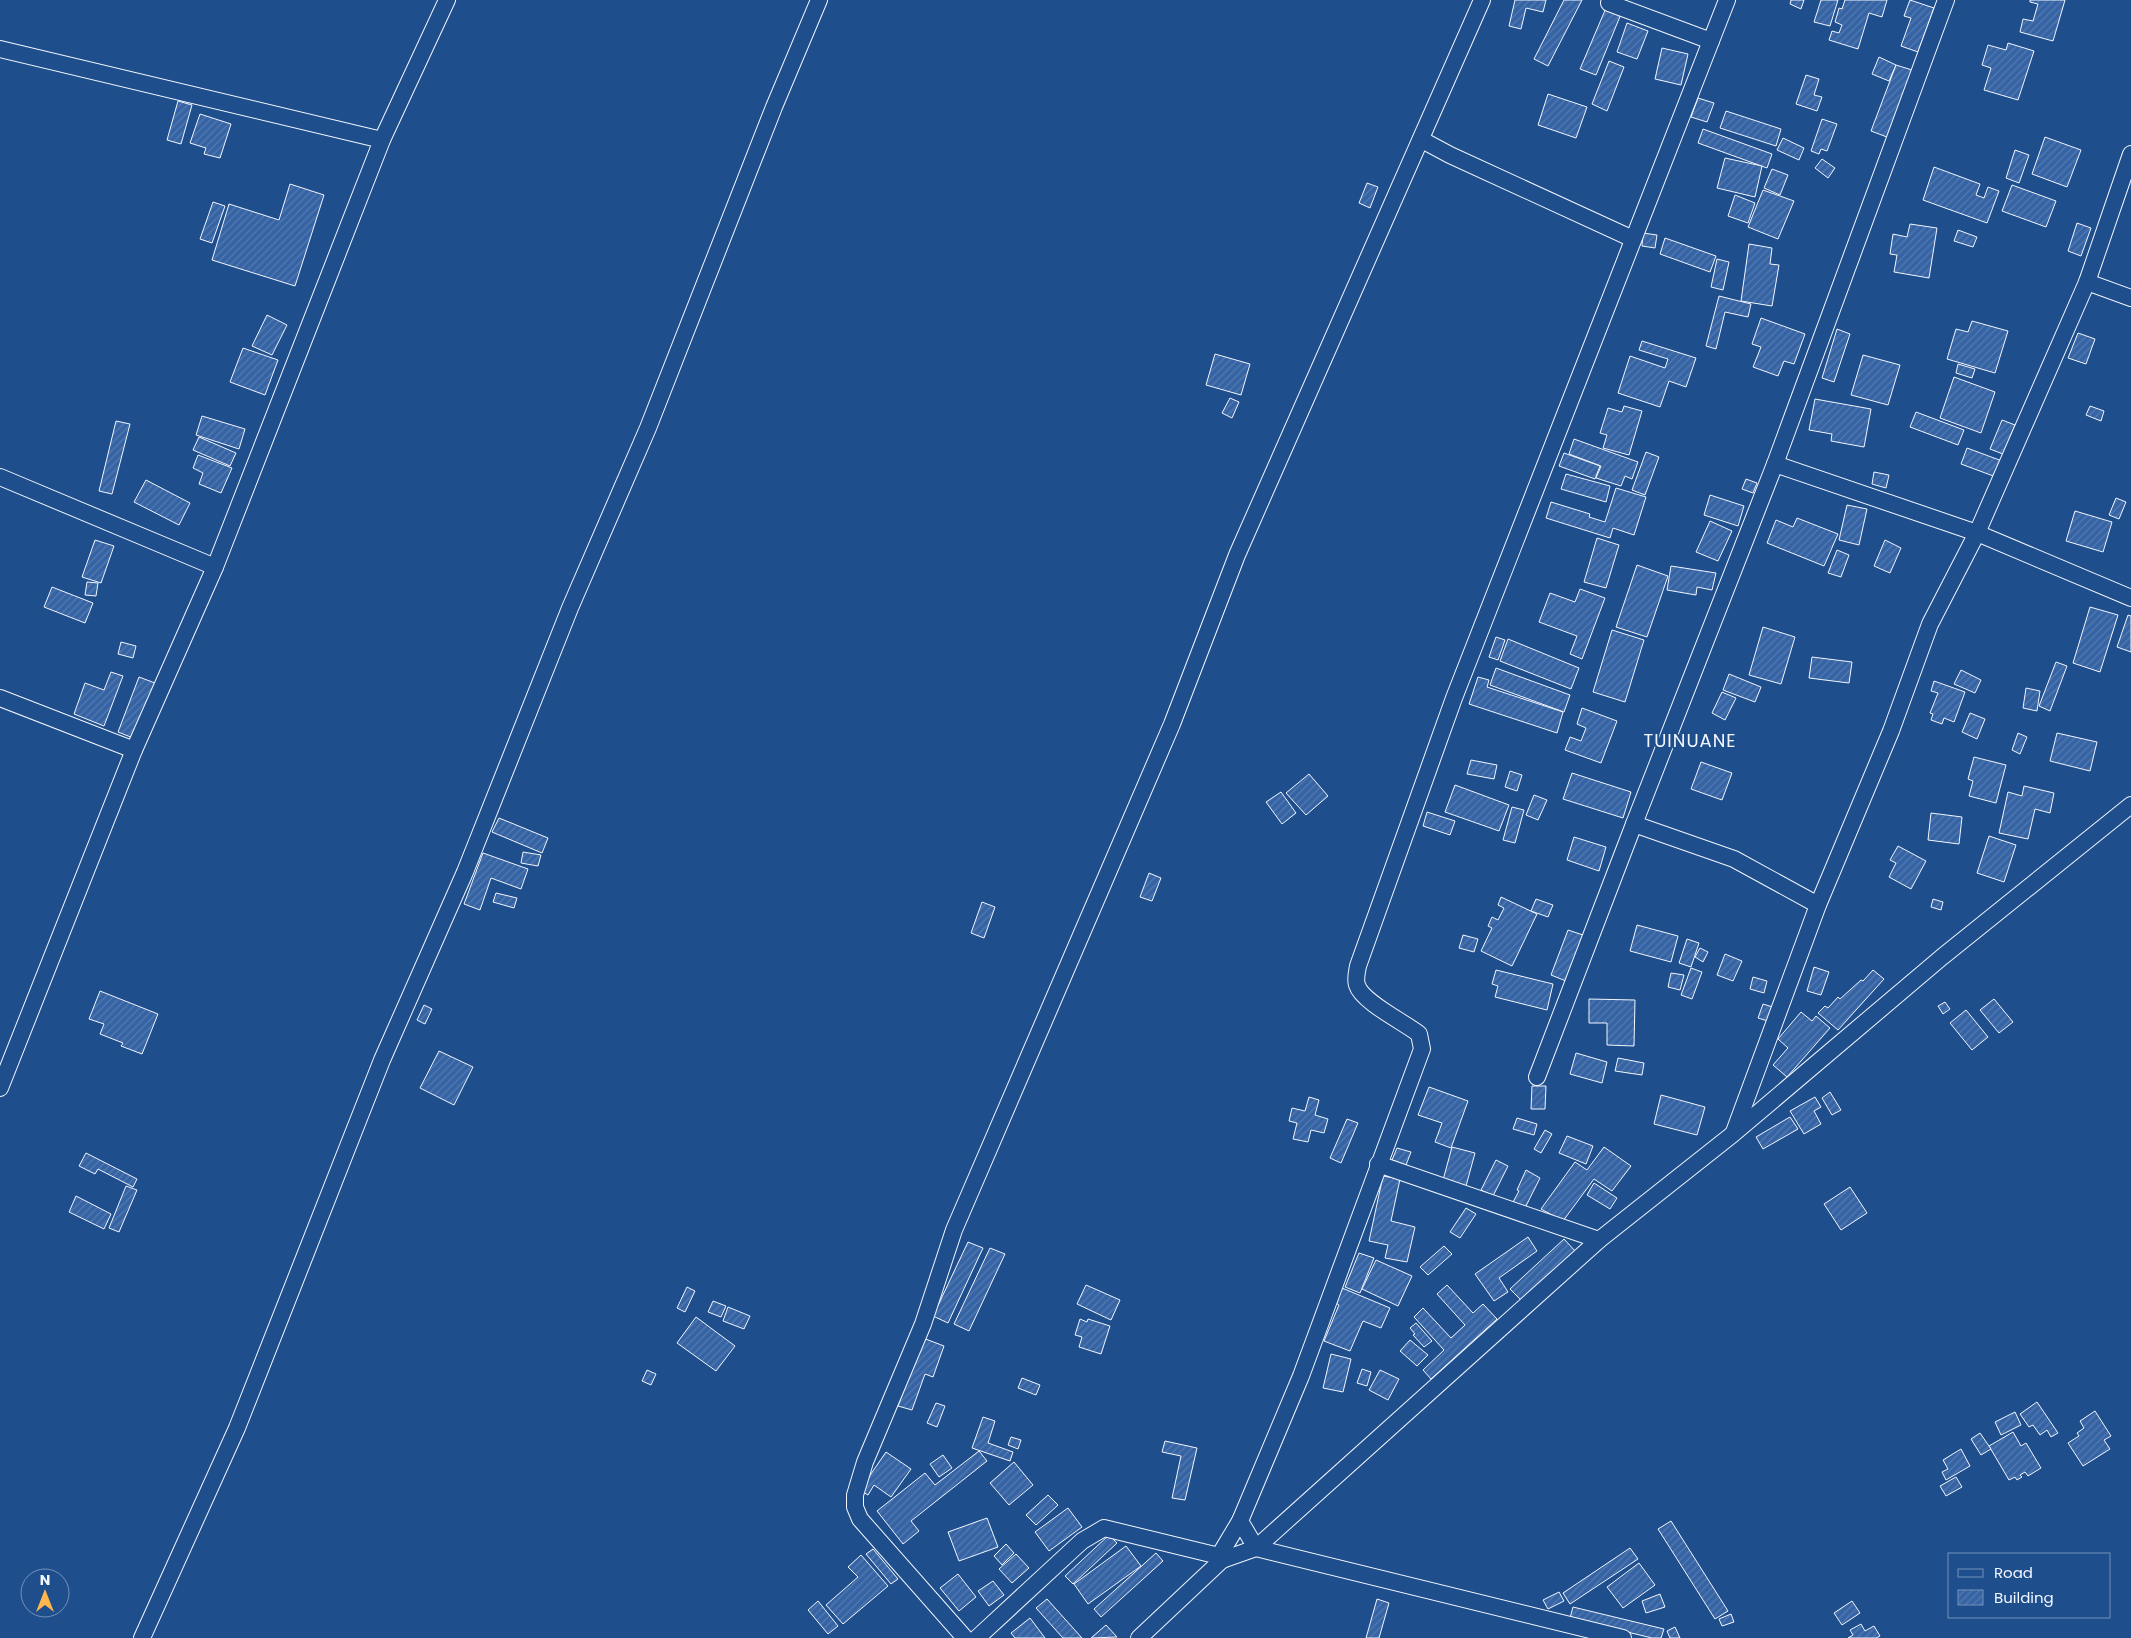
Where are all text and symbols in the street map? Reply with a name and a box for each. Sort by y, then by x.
district label: TUINUANE [1643,728,1737,753]
legend [1948,1553,2111,1618]
text: Road [1994,1562,2033,1583]
north arrow [20,1568,70,1618]
text: N [40,1570,50,1590]
text: Building [1994,1587,2054,1608]

